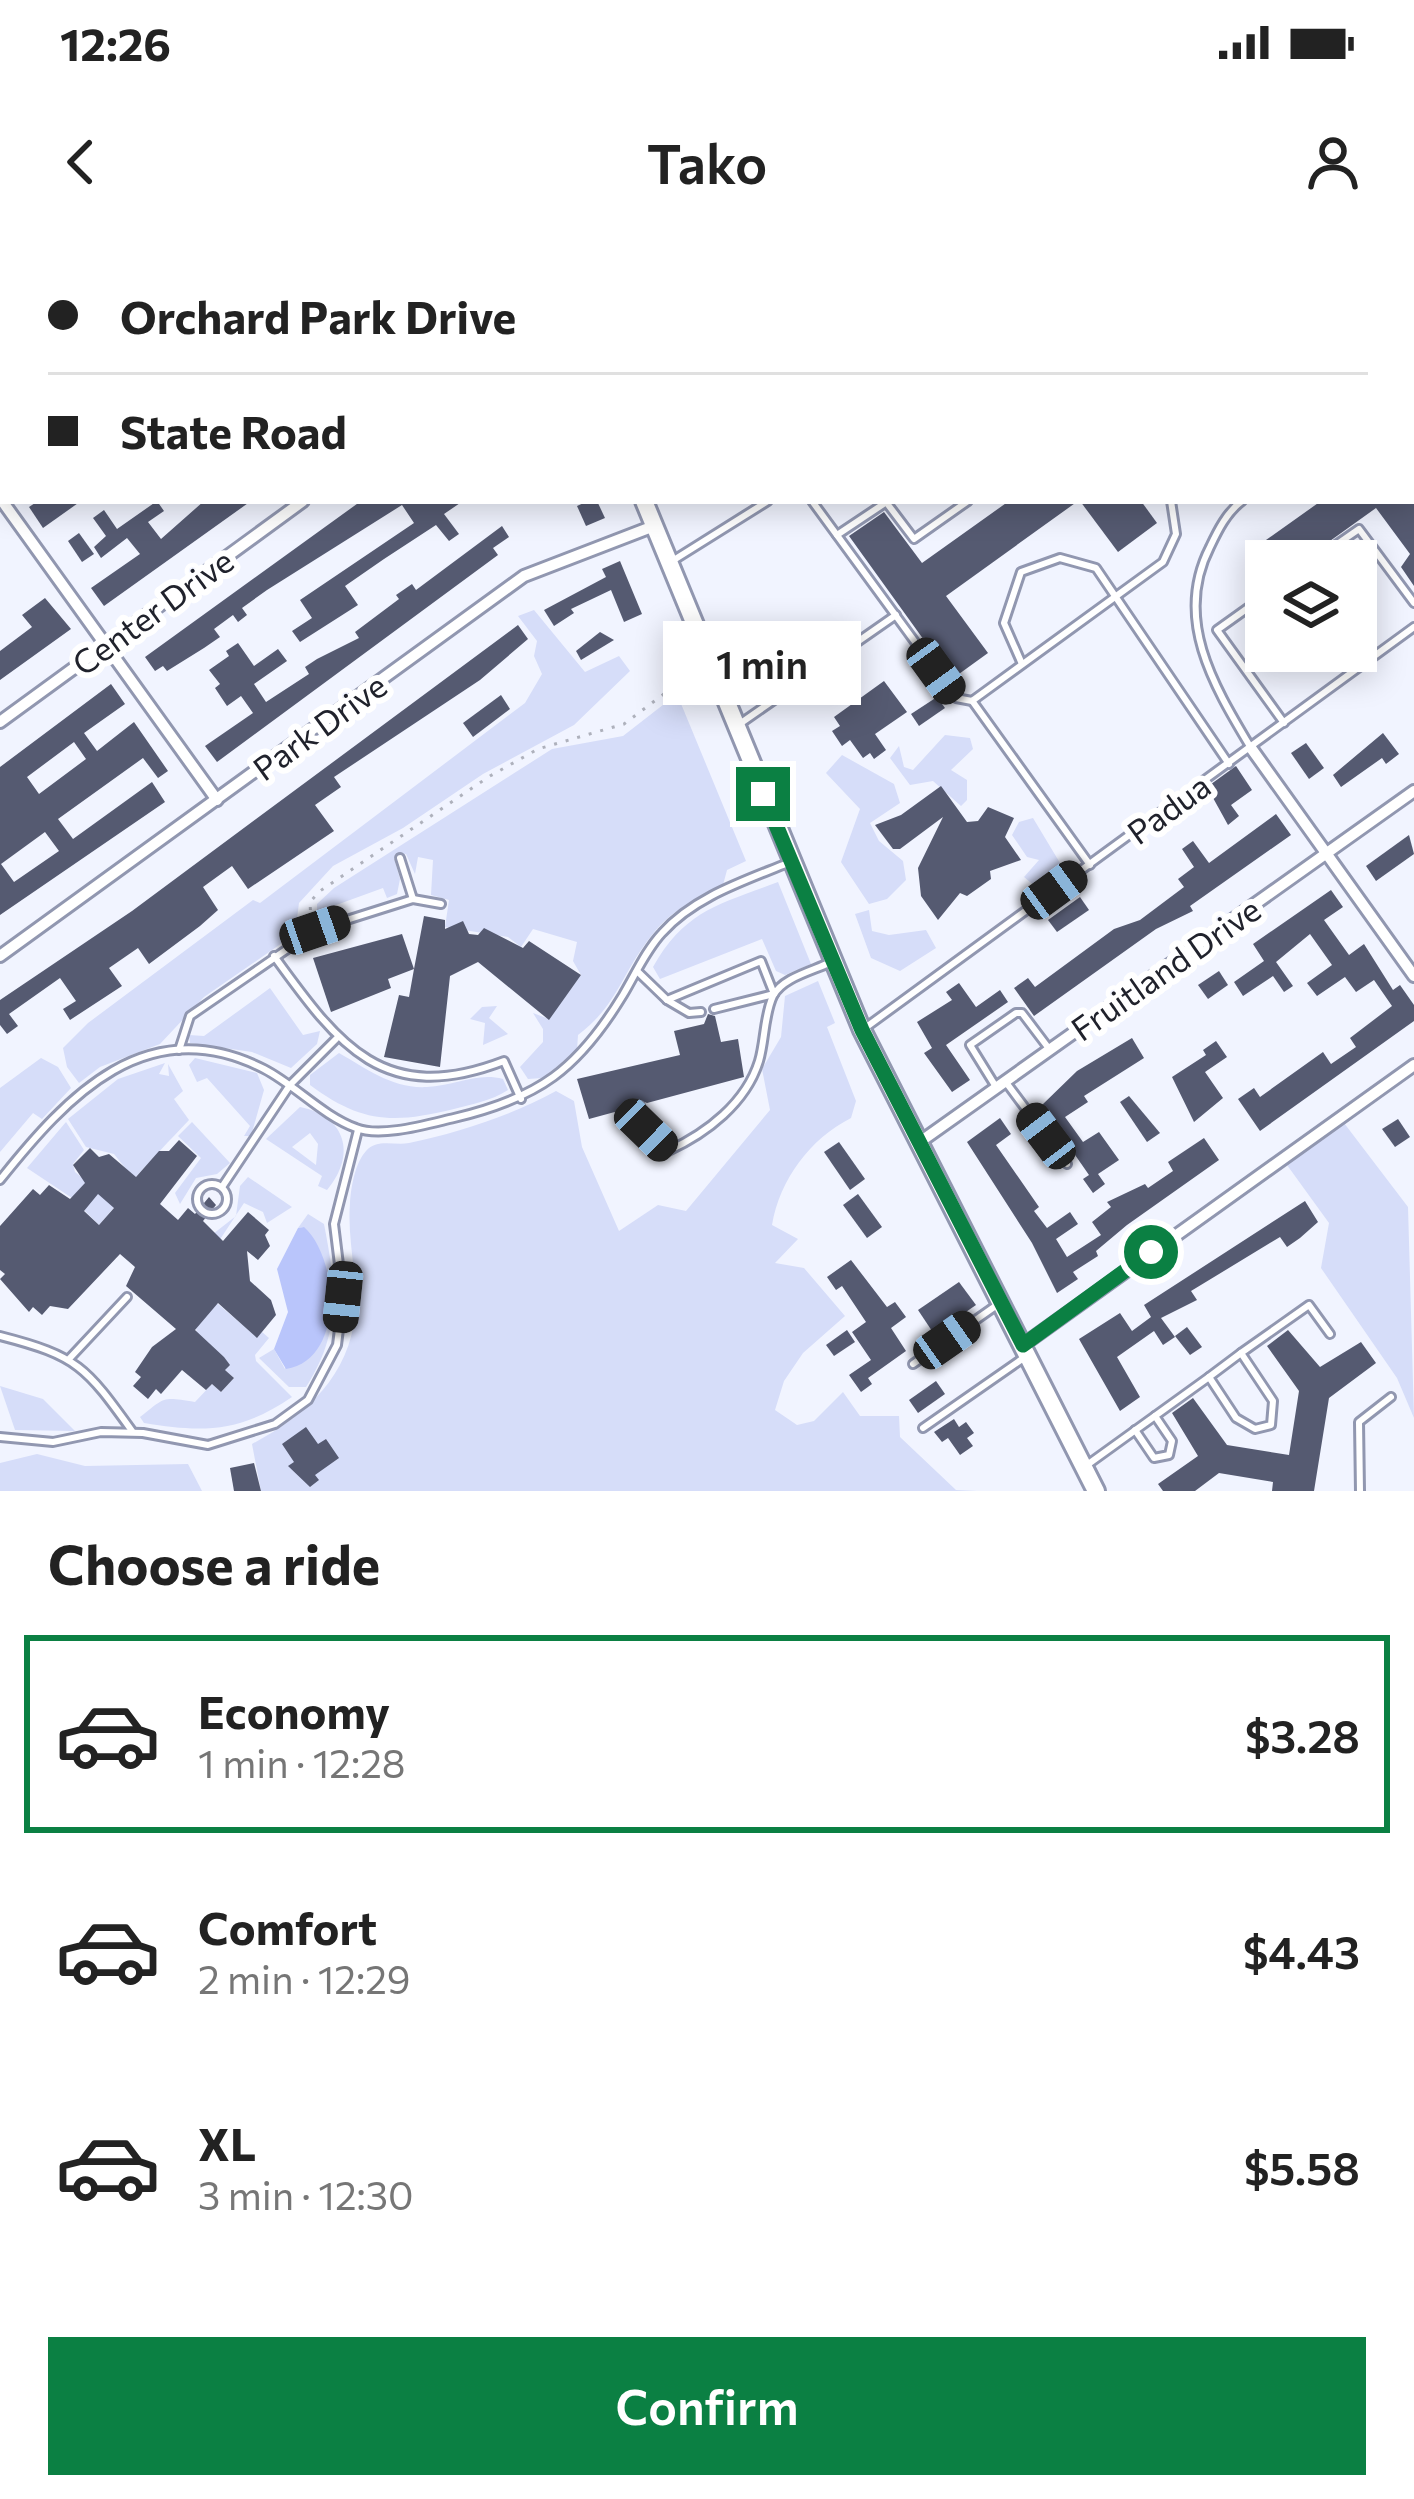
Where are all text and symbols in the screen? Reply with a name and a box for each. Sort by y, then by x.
text: 12:26 [60,15,171,70]
icon: back [48,129,114,195]
text: Tako [647,129,767,195]
icon: person [1300,129,1366,195]
text: Orchard Park Drive [120,288,516,343]
text: State Road [120,403,347,458]
street label: Center Drive [64,539,240,683]
map controls [1245,540,1377,672]
button: layers [1245,540,1377,672]
callout: 1 min [664,620,862,704]
car [900,631,972,711]
text: 1 min [716,639,808,687]
street label: Park Drive [244,664,394,788]
street label: Padua [1118,764,1218,852]
route end [736,767,790,821]
car [1014,854,1094,926]
street label: Fruitland Drive [1062,888,1268,1048]
car [275,901,355,959]
car [608,1092,684,1168]
car [1010,1096,1082,1176]
route start [1124,1225,1178,1279]
car [321,1259,365,1335]
car [907,1305,987,1375]
text: Choose a ride [48,1530,380,1596]
icon: car [54,1680,162,1788]
text: Economy [198,1683,390,1738]
text: $3.28 [1245,1707,1360,1762]
text: 1 min · 12:28 [198,1738,405,1786]
icon: car [54,1896,162,2004]
text: Comfort [198,1899,377,1954]
text: $4.43 [1243,1923,1360,1978]
text: 2 min · 12:29 [198,1954,410,2002]
icon: car [54,2112,162,2220]
text: XL [198,2115,256,2170]
text: $5.58 [1244,2139,1360,2194]
text: 3 min · 12:30 [198,2170,413,2218]
button: Confirm [48,2337,1366,2475]

